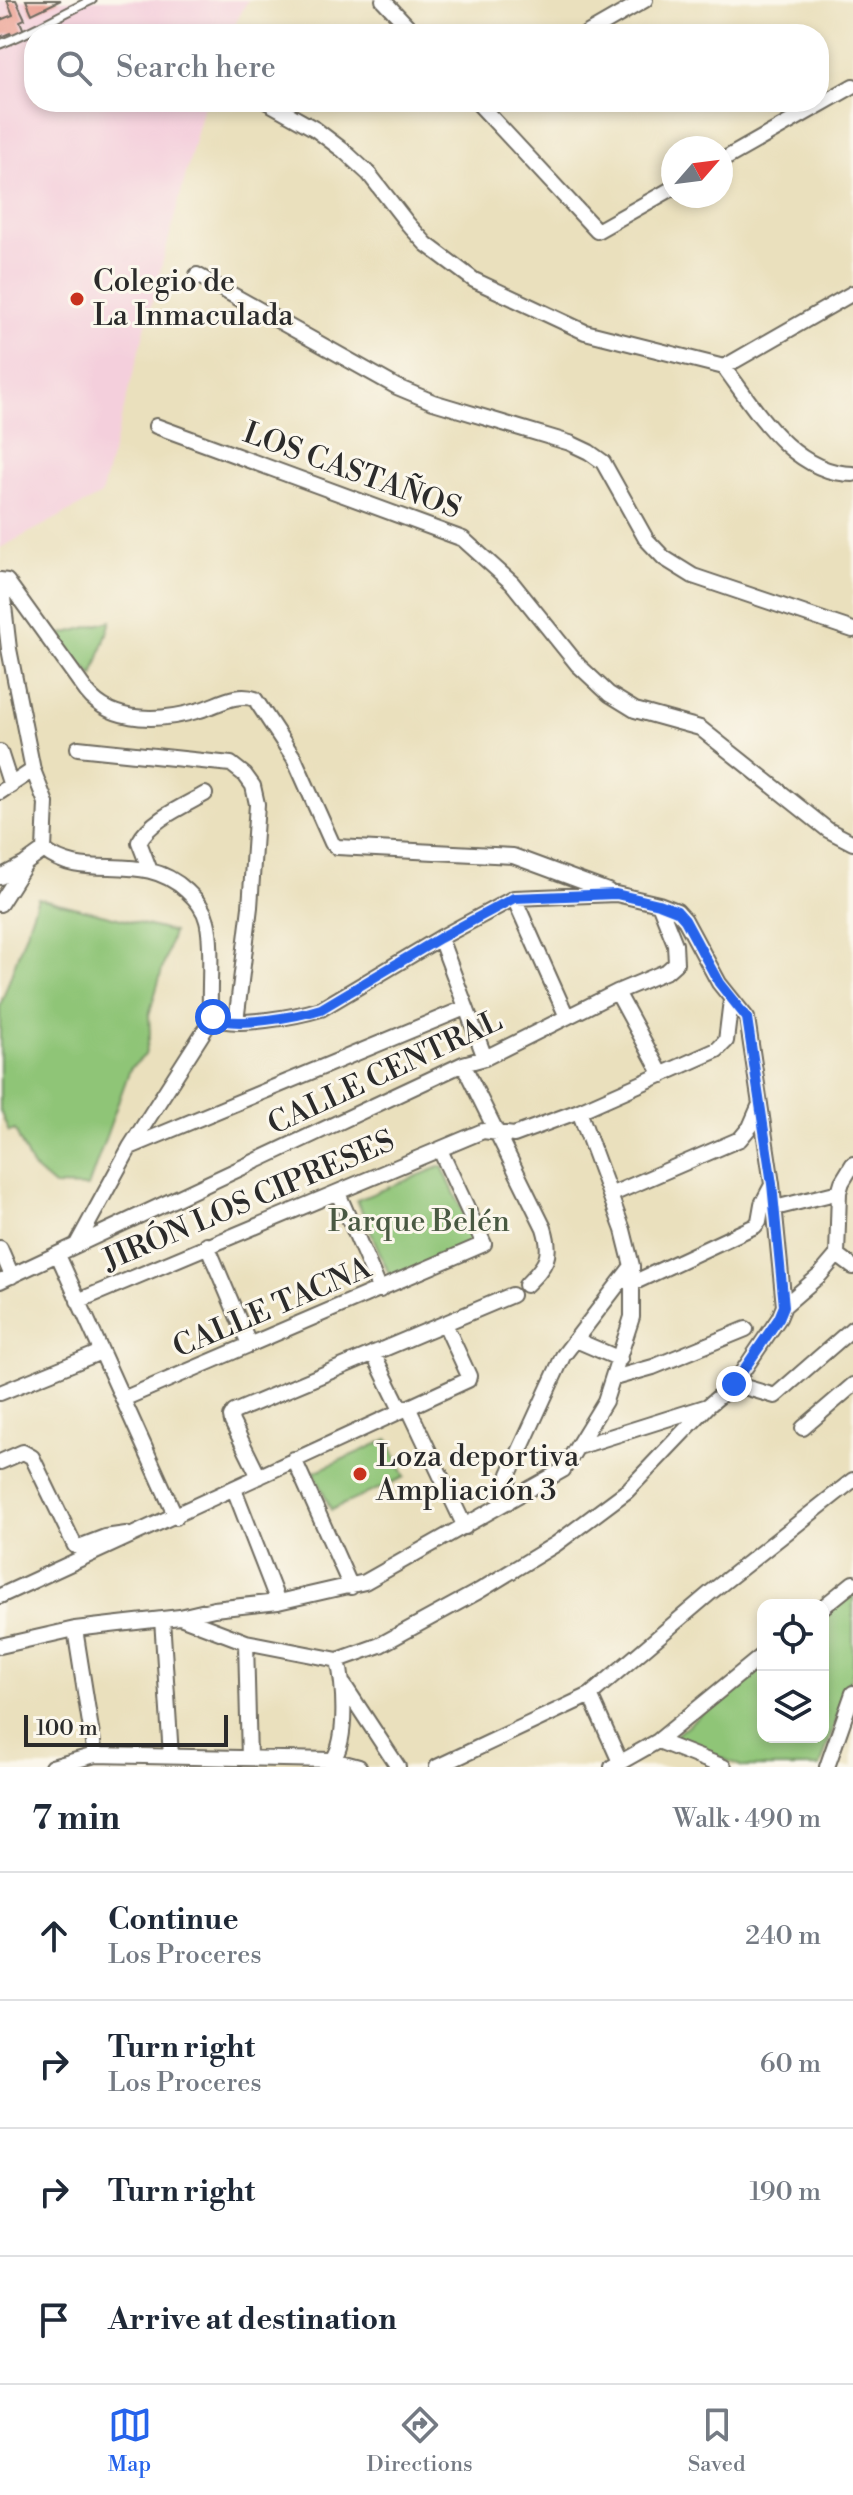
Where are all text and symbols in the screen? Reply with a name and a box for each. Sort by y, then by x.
search box [24,24,829,112]
icon: search [52,46,96,90]
text: Search here [116,49,276,87]
north arrow [661,136,733,208]
place label: Colegio de La Inmaculada [93,263,294,335]
marker: Colegio de La Inmaculada [68,290,86,308]
street label: LOS CASTAÑOS [238,412,467,528]
route start [195,999,231,1035]
street label: CALLE CENTRAL [262,1002,508,1144]
street label: JIRÓN LOS CIPRESES [96,1120,401,1280]
park label: Parque Belén [328,1203,510,1241]
street label: CALLE TACNA [167,1249,378,1367]
route end [716,1366,752,1402]
place label: Loza deportiva Ampliación 3 [375,1438,580,1510]
marker: Loza deportiva Ampliación 3 [351,1465,369,1483]
map controls [757,1599,829,1743]
button: locate [757,1599,829,1671]
button: layers [757,1671,829,1743]
scale bar [24,1711,228,1747]
text: 100 m [36,1715,98,1742]
text: 7 min [32,1798,120,1840]
text: Walk · 490 m [673,1803,821,1835]
text: Continue [108,1901,239,1939]
icon: ahead [32,1914,76,1958]
text: 240 m [745,1920,821,1952]
text: Los Proceres [108,1939,262,1971]
text: Turn right [108,2029,255,2067]
icon: right [32,2042,76,2086]
text: 60 m [760,2048,821,2080]
text: Los Proceres [108,2067,262,2099]
icon: right [32,2170,76,2214]
text: Turn right [108,2173,255,2211]
text: 190 m [750,2176,821,2208]
icon: arrive [32,2298,76,2342]
text: Arrive at destination [108,2301,397,2339]
tab: Map [108,2403,152,2478]
tab: Directions [367,2403,473,2478]
tab: Saved [688,2403,745,2478]

